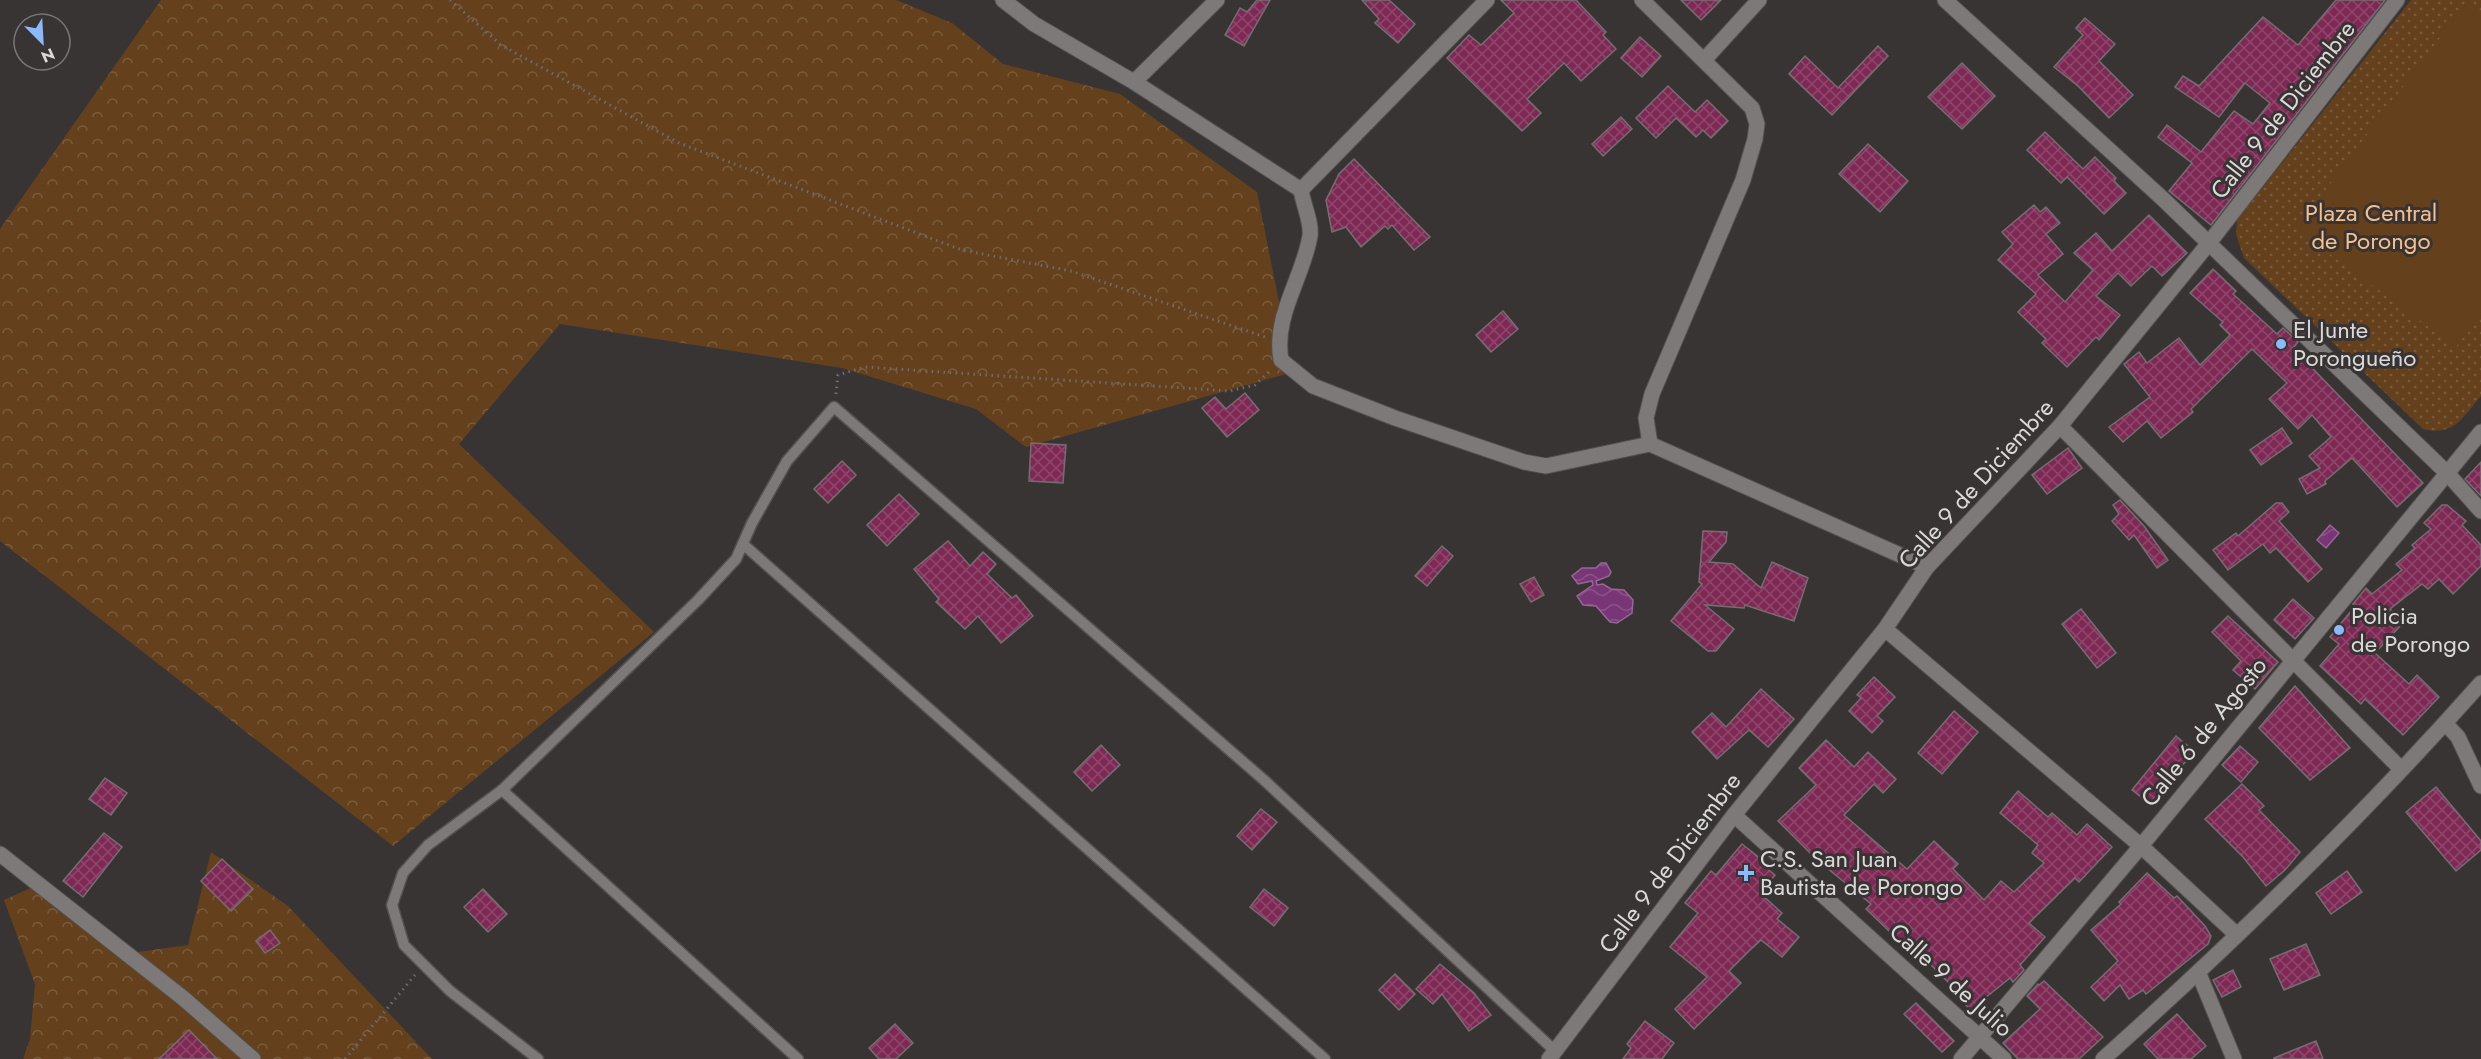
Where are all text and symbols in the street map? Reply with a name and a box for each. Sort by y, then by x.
north arrow [12,12,72,72]
street label: Calle 9 de Diciembre [2202,13,2364,206]
text: N [37,42,58,68]
park label: Plaza Central de Porongo [2305,195,2437,258]
place label: El Junte Porongueño [2293,312,2416,375]
marker: El Junte Porongueño [2274,337,2288,351]
street label: Calle 9 de Diciembre [1890,391,2062,576]
place label: Policia de Porongo [2351,598,2470,661]
marker: Policia de Porongo [2332,623,2346,637]
street label: Calle 6 de Agosto [2132,649,2275,814]
street label: Calle 9 de Diciembre [1590,765,1749,960]
place label: C.S. San Juan Bautista de Porongo [1760,841,1963,904]
marker: C.S. San Juan Bautista de Porongo [1737,864,1755,882]
street label: Calle 9 de Julio [1882,914,2021,1045]

